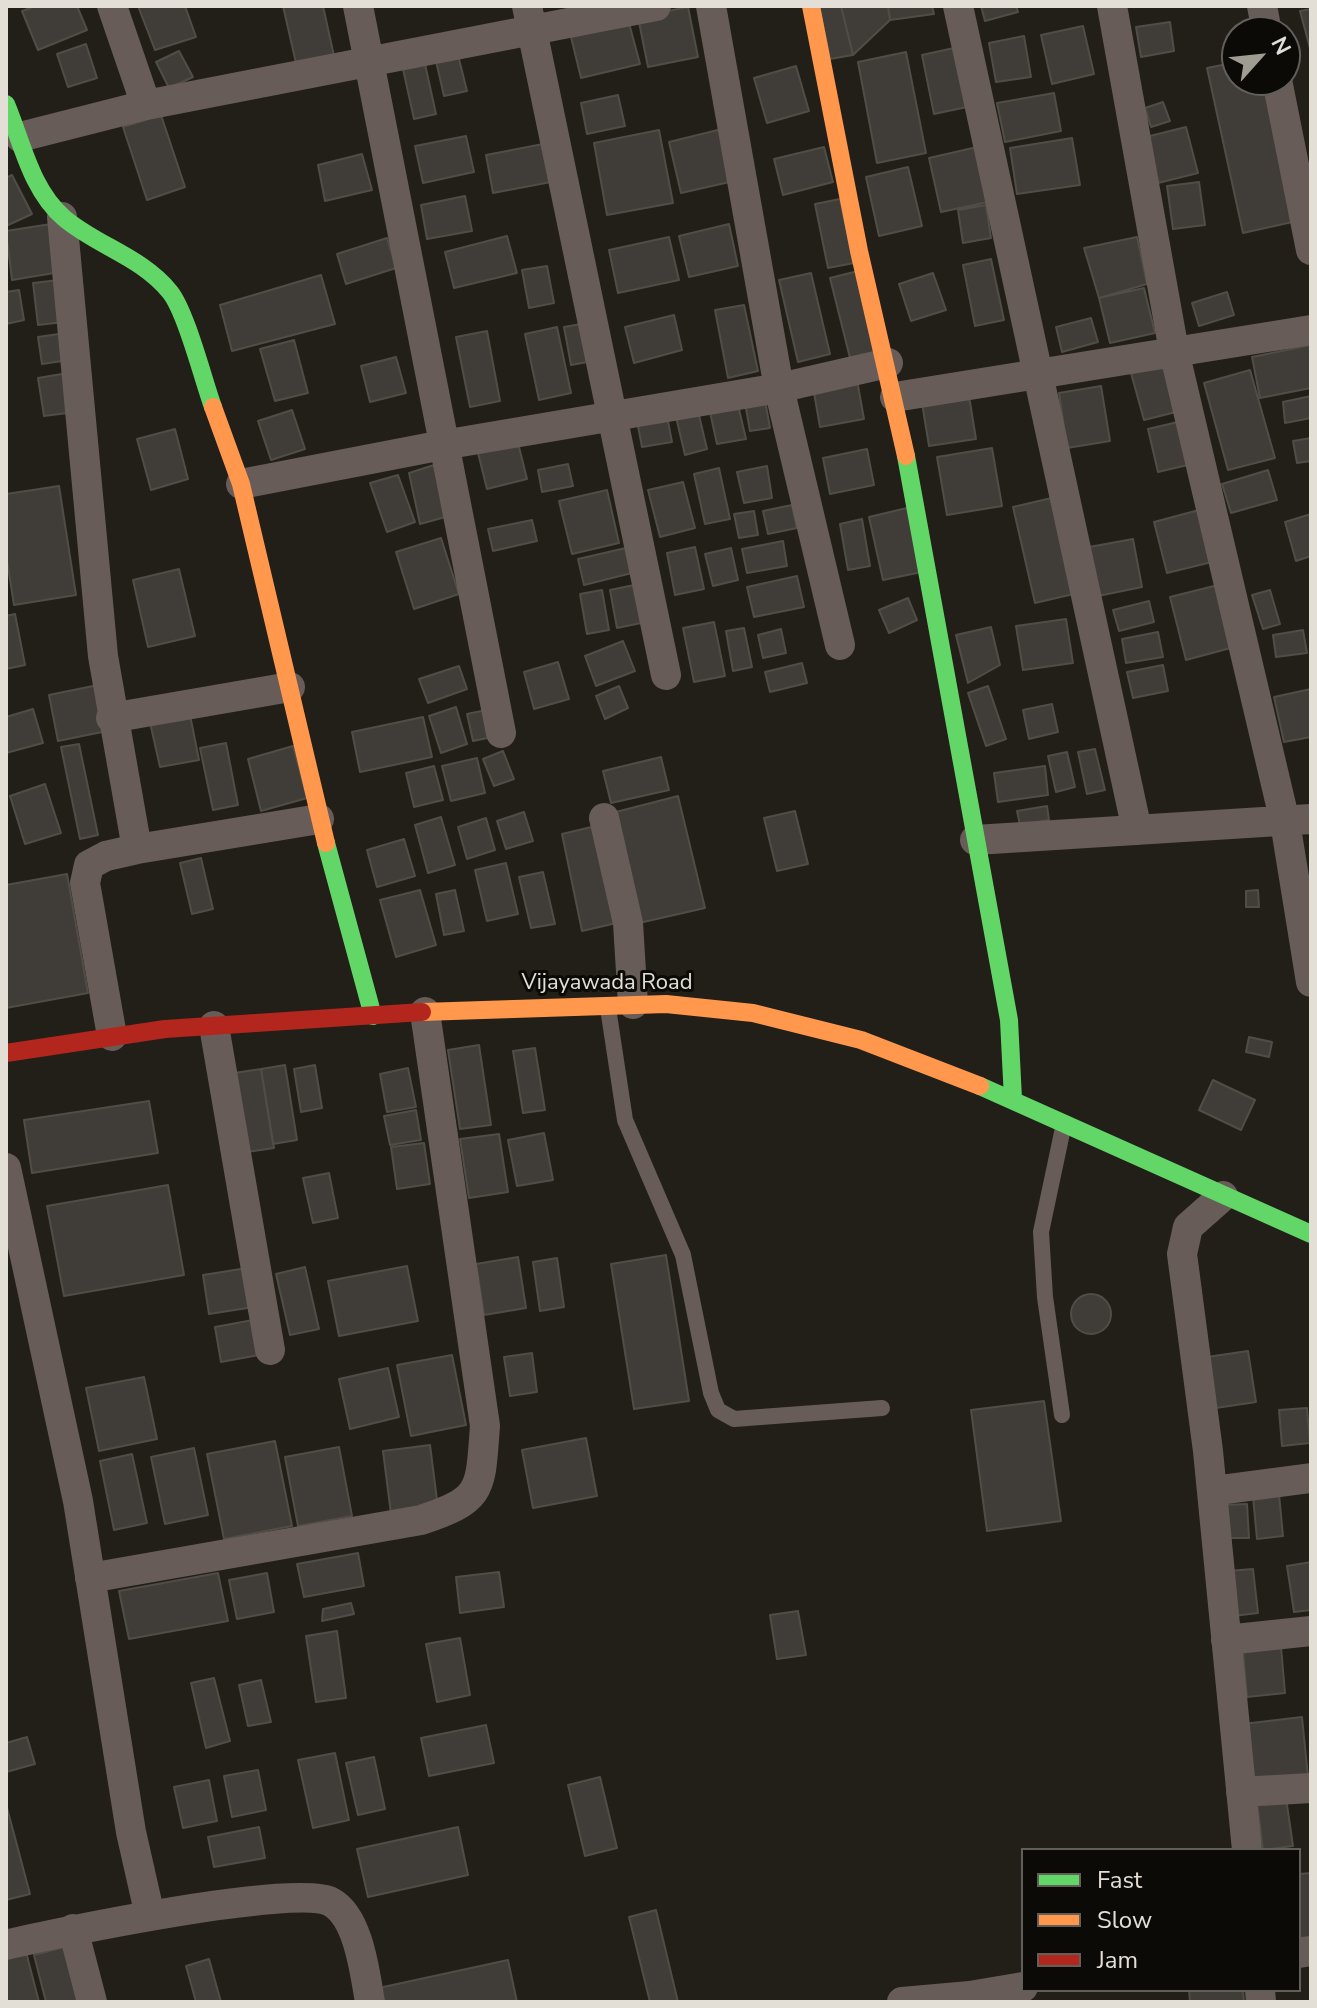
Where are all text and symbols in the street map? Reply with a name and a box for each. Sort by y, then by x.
north arrow [1221,16,1301,96]
text: N [1263,32,1298,60]
street label: Vijayawada Road [522,971,692,997]
legend [1021,1848,1301,1992]
text: Fast [1097,1864,1142,1896]
text: Slow [1097,1904,1152,1936]
text: Jam [1097,1944,1138,1976]

